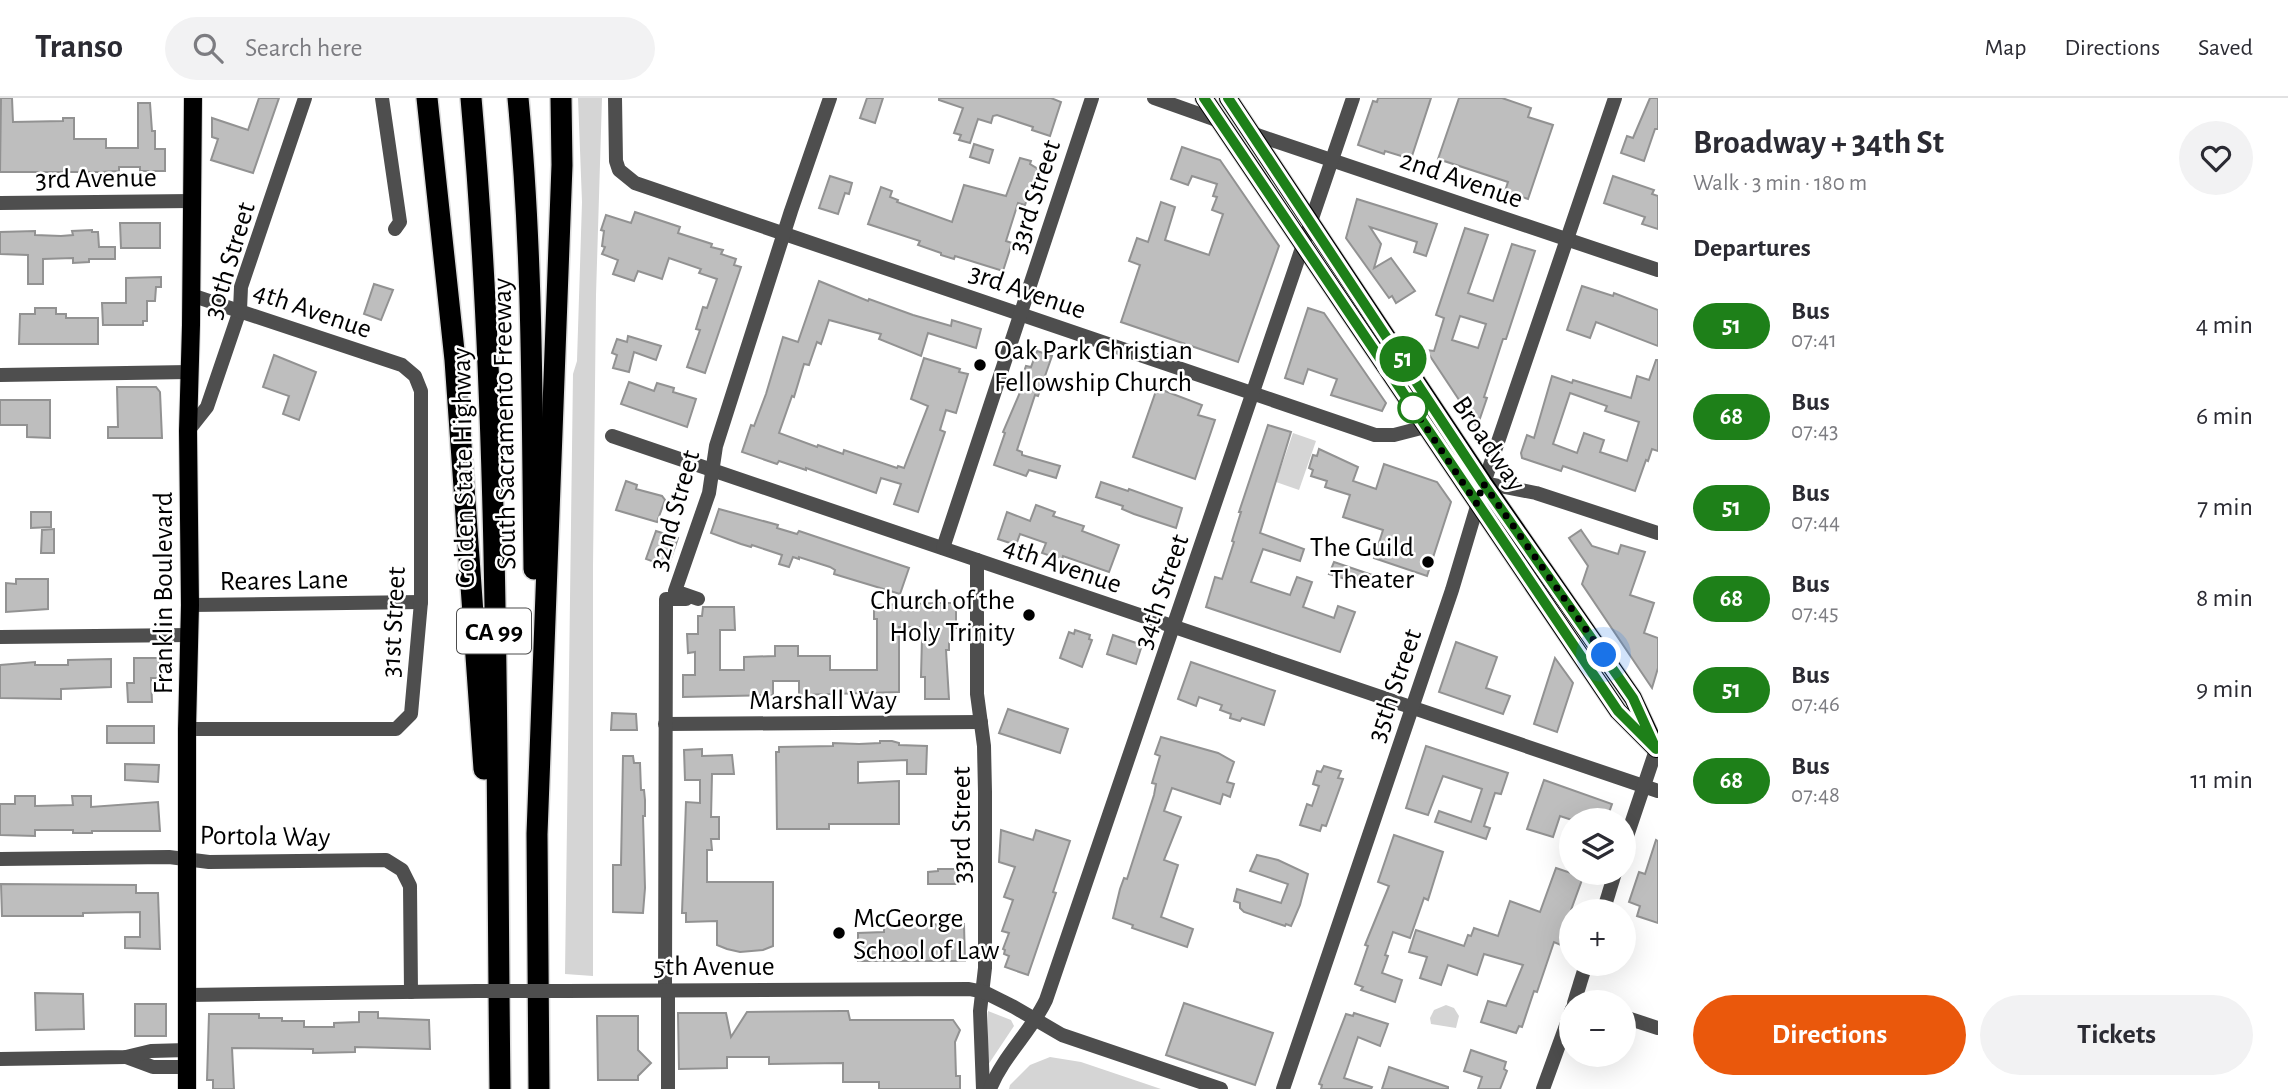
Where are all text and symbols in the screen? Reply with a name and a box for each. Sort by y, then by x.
search box [165,17,655,80]
icon: search [189,29,227,67]
text: Transo [35,31,123,64]
text: Search here [245,35,363,61]
text: Map [1984,36,2026,60]
text: Directions [2064,36,2160,60]
text: Saved [2198,36,2253,60]
button: heart [2179,121,2253,195]
text: Broadway + 34th St [1693,127,1944,160]
street label: 33rd Street [1003,137,1066,257]
street label: 2nd Avenue [1396,146,1526,214]
street label: 3rd Avenue [35,164,157,194]
text: Walk · 3 min · 180 m [1693,172,1867,195]
street label: 30th Street [199,199,261,322]
text: Departures [1693,235,1811,261]
street label: 3rd Avenue [965,259,1089,325]
street label: 4th Avenue [250,278,375,344]
street label: South Sacramento Freeway [488,278,522,570]
text: Bus [1791,298,1830,324]
text: 4 min [2196,312,2253,338]
text: 51 [1722,314,1741,338]
text: 07:41 [1791,329,1837,352]
line badge: 51 [1372,336,1434,382]
place label: Oak Park Christian Fellowship Church [994,337,1193,397]
street label: Golden State Highway [448,347,480,589]
text: 51 [1393,347,1413,371]
marker: Oak Park Christian Fellowship Church [972,357,988,373]
text: Bus [1791,389,1830,415]
street label: Broadway [1447,392,1530,497]
unlabelled marker [1398,393,1428,423]
text: 6 min [2196,403,2253,429]
text: 68 [1720,405,1743,429]
text: 07:43 [1791,420,1839,443]
street label: 32nd Street [644,447,705,574]
text: Bus [1791,480,1830,506]
street label: Franklin Boulevard [150,492,178,694]
text: 7 min [2197,494,2253,520]
text: 51 [1722,496,1741,520]
text: 07:44 [1791,511,1840,534]
street label: 34th Street [1129,531,1195,652]
street label: 4th Avenue [1000,533,1125,599]
place label: The Guild Theater [1310,534,1414,594]
marker: The Guild Theater [1420,554,1436,570]
street label: Reares Lane [219,566,349,596]
street label: 31st Street [377,566,411,678]
text: Bus [1791,571,1830,597]
text: 8 min [2196,585,2253,611]
place label: Church of the Holy Trinity [870,587,1015,647]
text: 68 [1720,587,1743,611]
text: 07:45 [1791,602,1839,625]
marker: Church of the Holy Trinity [1021,607,1037,623]
road number: CA 99 [457,608,531,653]
street label: 35th Street [1363,626,1427,746]
your location [1586,637,1621,672]
text: Bus [1791,662,1830,688]
text: 9 min [2196,676,2253,702]
text: 51 [1722,678,1741,702]
street label: Marshall Way [749,687,897,715]
text: 07:46 [1791,693,1840,716]
text: Bus [1791,753,1830,779]
street label: 33rd Street [948,766,976,884]
text: 11 min [2190,767,2253,793]
text: 68 [1720,769,1743,793]
text: 07:48 [1791,784,1840,807]
map controls [1559,808,1636,1067]
button: layers [1559,808,1636,885]
street label: Portola Way [199,822,331,852]
button: + [1559,899,1636,976]
place label: McGeorge School of Law [853,905,1000,965]
marker: McGeorge School of Law [831,925,847,941]
street label: 5th Avenue [653,953,775,981]
button: − [1559,990,1636,1067]
button: Directions [1693,995,1966,1075]
button: Tickets [1980,995,2253,1075]

